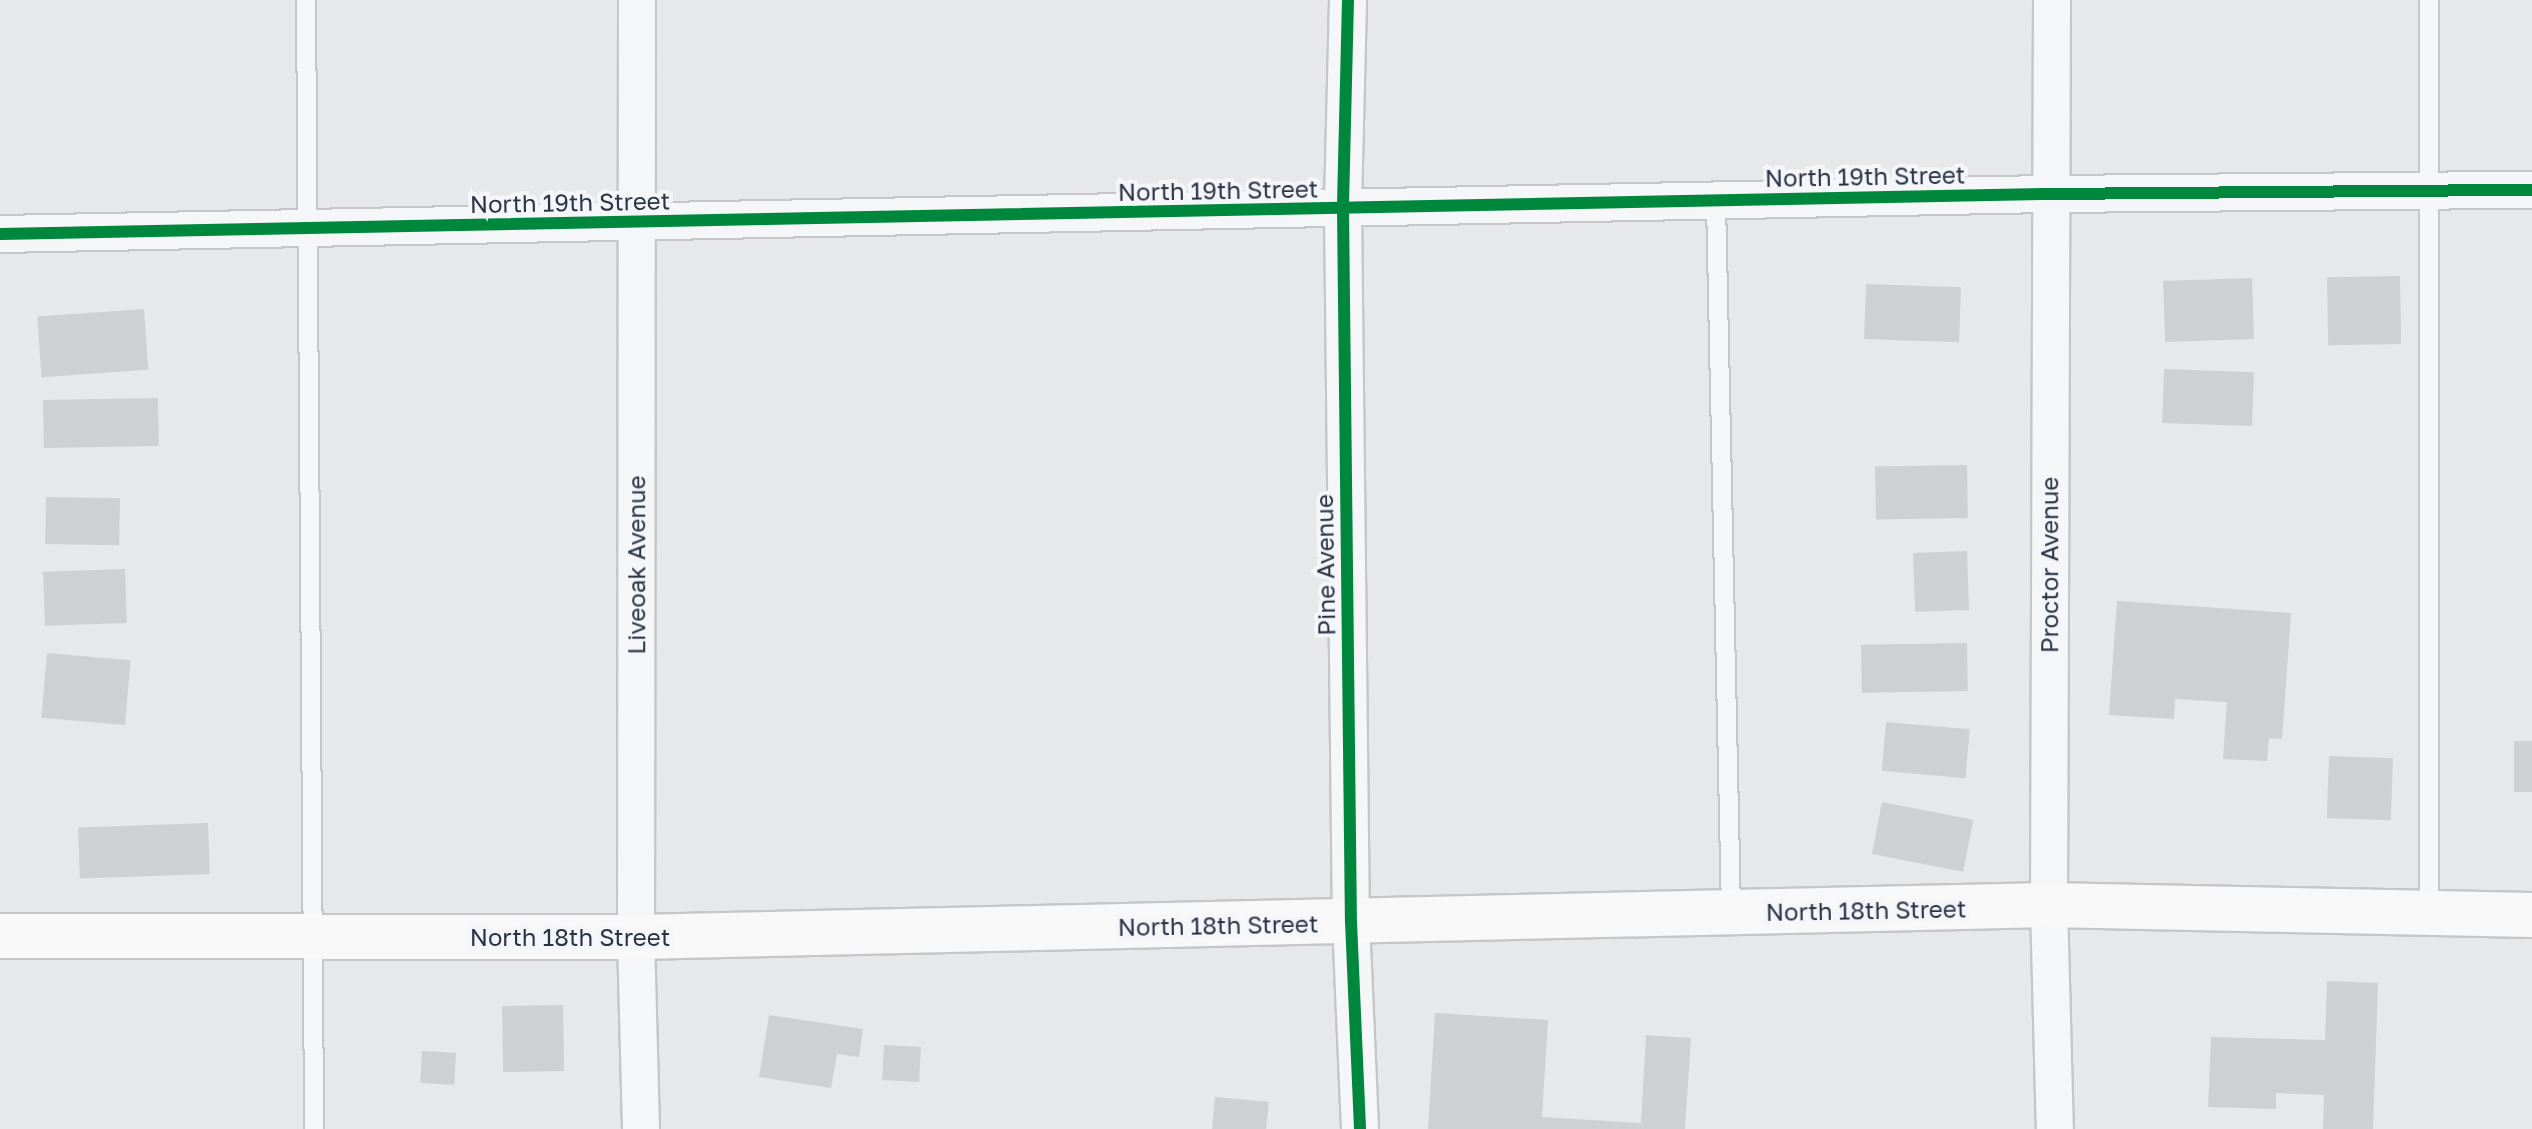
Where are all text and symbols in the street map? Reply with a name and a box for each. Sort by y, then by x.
street label: North 19th Street [1765,160,1965,192]
street label: North 19th Street [1118,174,1318,206]
street label: North 19th Street [470,186,670,218]
street label: Liveoak Avenue [622,475,650,655]
street label: Proctor Avenue [2035,477,2063,653]
street label: Pine Avenue [1309,494,1341,636]
street label: North 18th Street [1766,894,1966,926]
street label: North 18th Street [1118,909,1318,941]
street label: North 18th Street [470,923,670,951]

